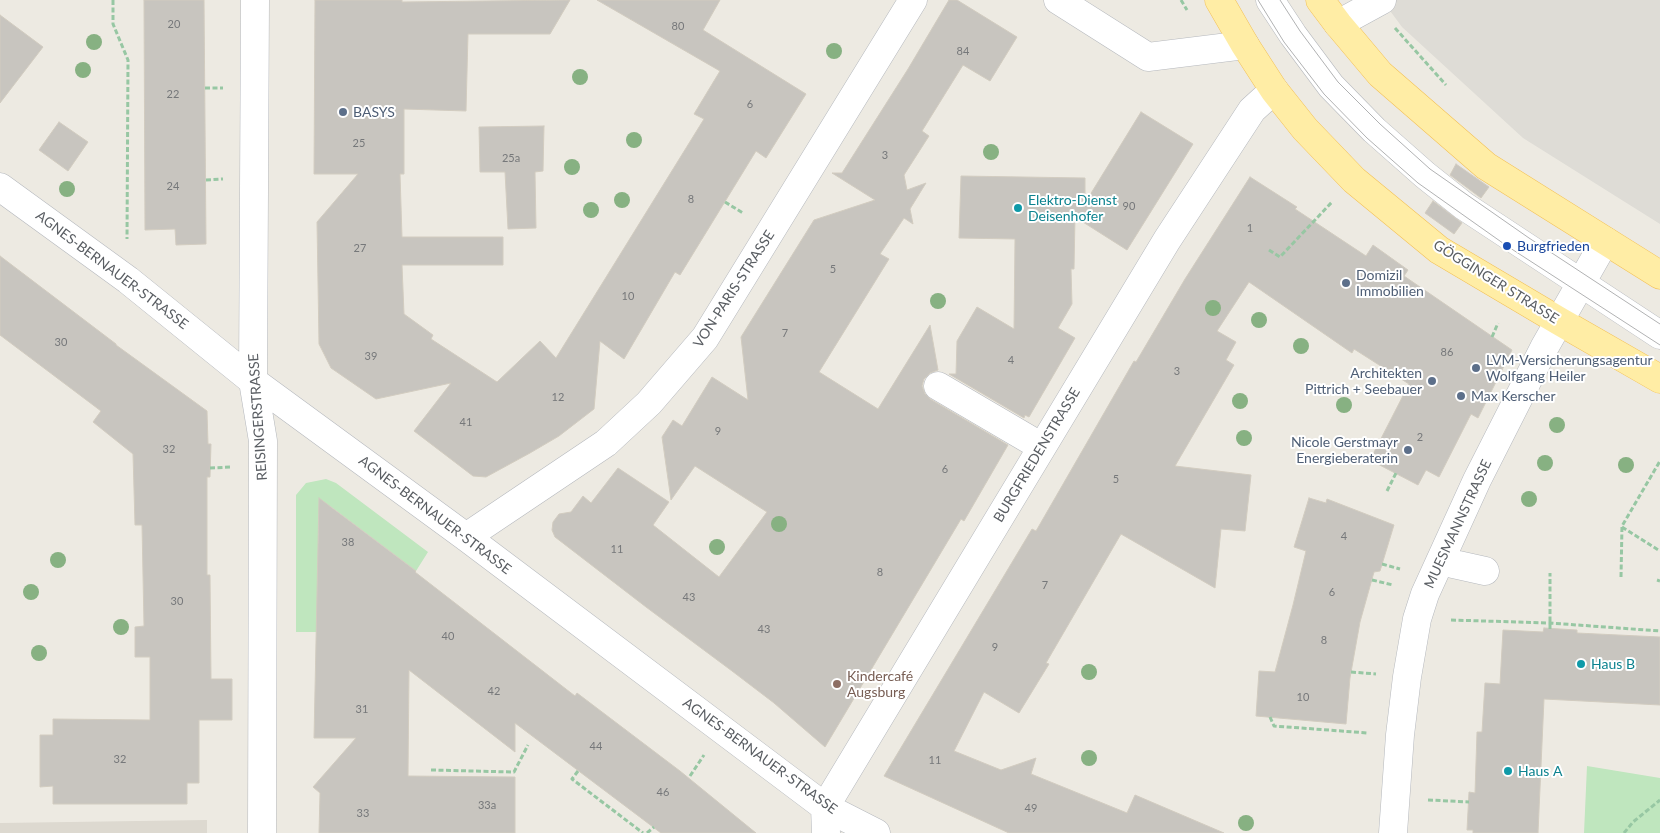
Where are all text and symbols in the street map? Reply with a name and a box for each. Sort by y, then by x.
house number: 20 [168,17,180,31]
house number: 80 [672,19,684,33]
house number: 84 [957,44,969,58]
house number: 22 [167,87,179,101]
house number: 6 [747,97,753,111]
place label: BASYS [353,104,395,120]
marker: BASYS [337,106,349,118]
house number: 25 [353,136,365,150]
house number: 3 [882,148,888,162]
house number: 25a [502,151,520,165]
house number: 24 [167,179,179,193]
house number: 8 [688,192,694,206]
place label: Elektro-Dienst Deisenhofer [1028,192,1117,224]
house number: 90 [1123,199,1135,213]
marker: Elektro-Dienst Deisenhofer [1012,202,1024,214]
street label: AGNES-BERNAUER-STRASSE [32,207,192,333]
house number: 1 [1247,221,1253,235]
street label: VON-PARIS-STRASSE [690,227,778,351]
street label: GÖGGINGER STRASSE [1430,237,1562,327]
place label: Burgfrieden [1517,238,1590,254]
marker: Burgfrieden [1501,240,1513,252]
house number: 27 [354,241,366,255]
house number: 5 [830,262,836,276]
place label: Domizil Immobilien [1356,267,1424,300]
marker: Domizil Immobilien [1340,277,1352,289]
house number: 10 [622,289,634,303]
house number: 7 [782,326,788,340]
house number: 30 [55,335,67,349]
house number: 86 [1441,345,1453,359]
house number: 39 [365,349,377,363]
place label: LVM-Versicherungsagentur Wolfgang Heiler [1486,352,1653,384]
street label: REISINGERSTRASSE [245,353,271,481]
house number: 4 [1008,353,1014,367]
marker: LVM-Versicherungsagentur Wolfgang Heiler [1470,362,1482,374]
house number: 3 [1174,364,1180,378]
place label: Architekten Pittrich + Seebauer [1305,365,1422,398]
marker: Architekten Pittrich + Seebauer [1426,375,1438,387]
street label: BURGFRIEDENSTRASSE [990,385,1084,525]
place label: Max Kerscher [1471,388,1556,404]
house number: 12 [552,390,564,404]
marker: Max Kerscher [1455,390,1467,402]
house number: 41 [460,415,472,429]
house number: 9 [715,424,721,438]
house number: 2 [1417,430,1423,444]
place label: Nicole Gerstmayr Energieberaterin [1291,434,1398,467]
house number: 32 [163,442,175,456]
marker: Nicole Gerstmayr Energieberaterin [1402,444,1414,456]
street label: AGNES-BERNAUER-STRASSE [355,452,515,578]
street label: MUESMANNSTRASSE [1421,457,1495,591]
house number: 6 [942,462,948,476]
house number: 5 [1113,472,1119,486]
house number: 4 [1341,529,1347,543]
house number: 38 [342,535,354,549]
house number: 11 [611,542,623,556]
house number: 8 [877,565,883,579]
house number: 7 [1042,578,1048,592]
house number: 6 [1329,585,1335,599]
house number: 43 [683,590,695,604]
house number: 30 [171,594,183,608]
house number: 43 [758,622,770,636]
house number: 40 [442,629,454,643]
house number: 8 [1321,633,1327,647]
house number: 9 [992,640,998,654]
place label: Haus B [1591,656,1635,672]
marker: Haus B [1575,658,1587,670]
place label: Kindercafé Augsburg [847,668,913,700]
marker: Kindercafé Augsburg [831,678,843,690]
house number: 42 [488,684,500,698]
house number: 10 [1297,690,1309,704]
street label: AGNES-BERNAUER-STRASSE [680,694,840,818]
house number: 31 [356,702,368,716]
house number: 44 [590,739,602,753]
house number: 32 [114,752,126,766]
house number: 11 [929,753,941,767]
place label: Haus A [1518,763,1562,779]
marker: Haus A [1502,765,1514,777]
house number: 46 [657,785,669,799]
house number: 33a [478,798,496,812]
house number: 49 [1025,801,1037,815]
house number: 33 [357,806,369,820]

